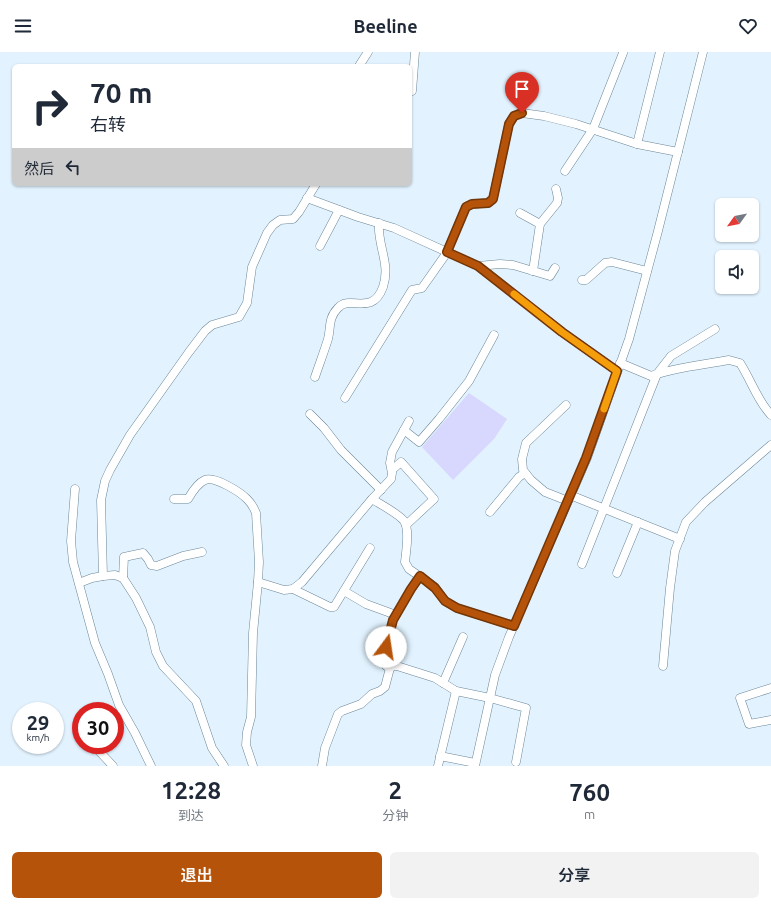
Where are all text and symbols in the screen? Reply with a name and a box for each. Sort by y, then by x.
icon: menu [12,15,34,37]
icon: heart [737,15,759,37]
text: Beeline [353,16,418,36]
pin [505,72,539,113]
text: 70 m [90,77,152,108]
icon: arrive [511,78,533,100]
icon: right [24,80,76,132]
text: 右转 [90,114,126,134]
icon: left [62,156,84,178]
text: 然后 [24,160,54,177]
north arrow [715,198,759,242]
map controls [715,198,759,294]
button: sound [715,250,759,294]
position arrow [365,626,407,668]
speed limit sign: 30 [72,702,124,754]
text: 29 [27,711,49,734]
text: km/h [26,732,50,743]
text: 12:28 [161,777,221,804]
text: 2 [388,777,402,804]
text: 760 [569,779,610,806]
text: m [584,807,595,821]
text: 到达 [178,808,204,822]
text: 分钟 [382,808,408,822]
button: 退出 [12,852,382,898]
button: 分享 [390,852,759,898]

